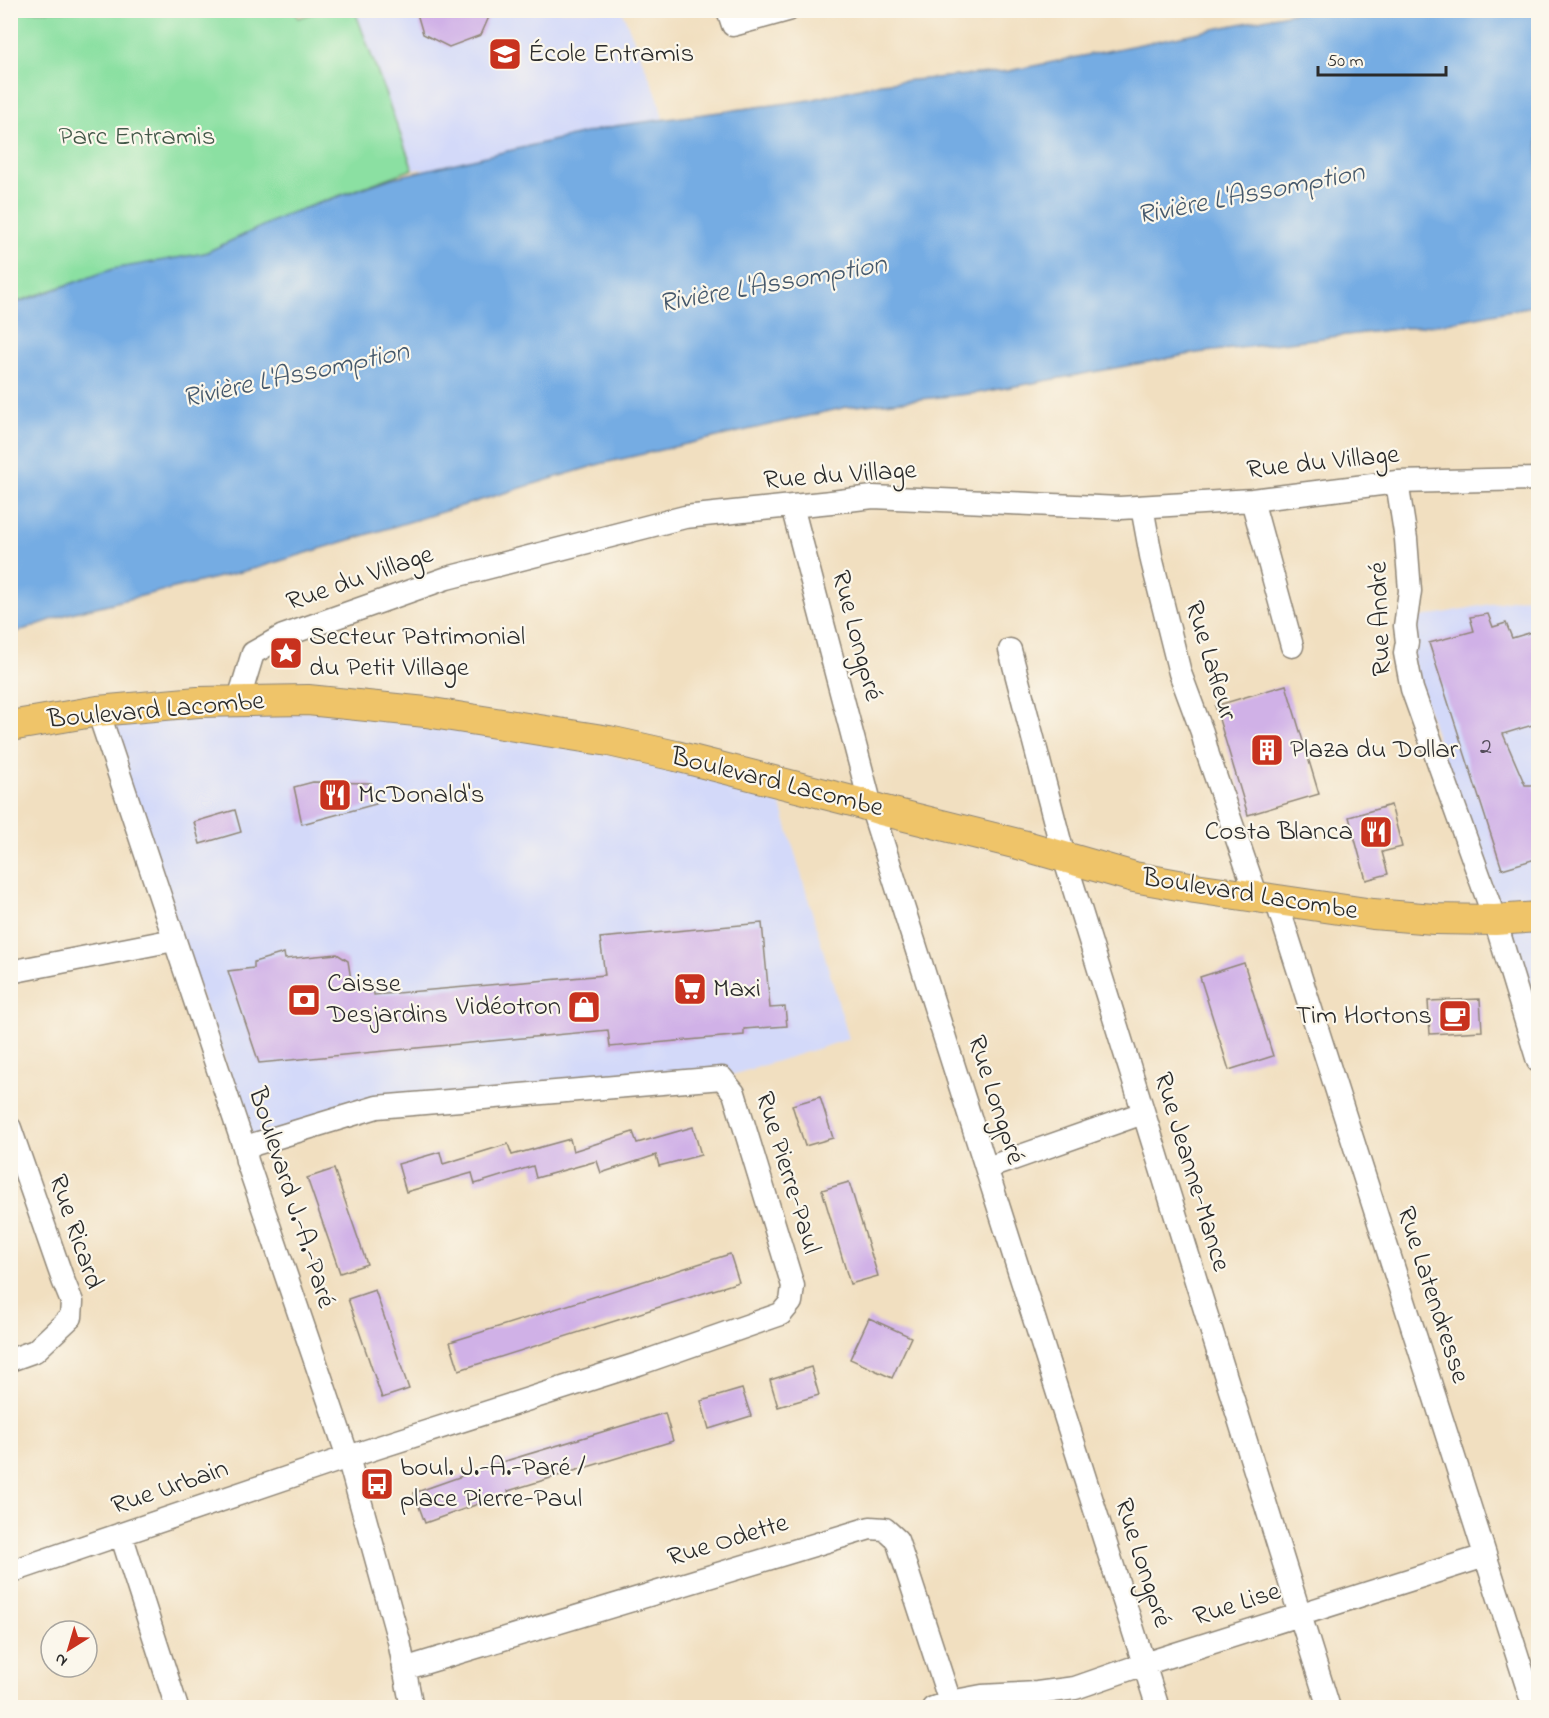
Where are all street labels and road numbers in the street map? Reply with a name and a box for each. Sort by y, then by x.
street label: Rue du Village [1245,436,1402,490]
street label: Rue du Village [762,451,919,501]
street label: Rue du Village [281,535,440,622]
street label: Rue André [1359,560,1402,677]
street label: Rue Longpré [820,566,892,707]
street label: Rue Lafleur [1173,596,1247,726]
street label: Boulevard Lacombe [45,682,267,740]
street label: Boulevard Lacombe [666,738,888,828]
street label: Boulevard Lacombe [1139,859,1361,931]
street label: Rue Longpré [956,1030,1034,1170]
street label: Rue Jeanne-Mance [1142,1068,1240,1277]
street label: Boulevard J.-A.-Paré [237,1082,345,1314]
street label: Rue Pierre-Paul [744,1087,830,1259]
street label: Rue Ricard [37,1169,113,1295]
street label: Rue Latendresse [1385,1202,1479,1389]
street label: Rue Urbain [106,1450,234,1526]
street label: Rue Longpré [1103,1493,1181,1633]
street label: Rue Odette [663,1504,794,1578]
street label: Rue Lise [1188,1572,1287,1637]

